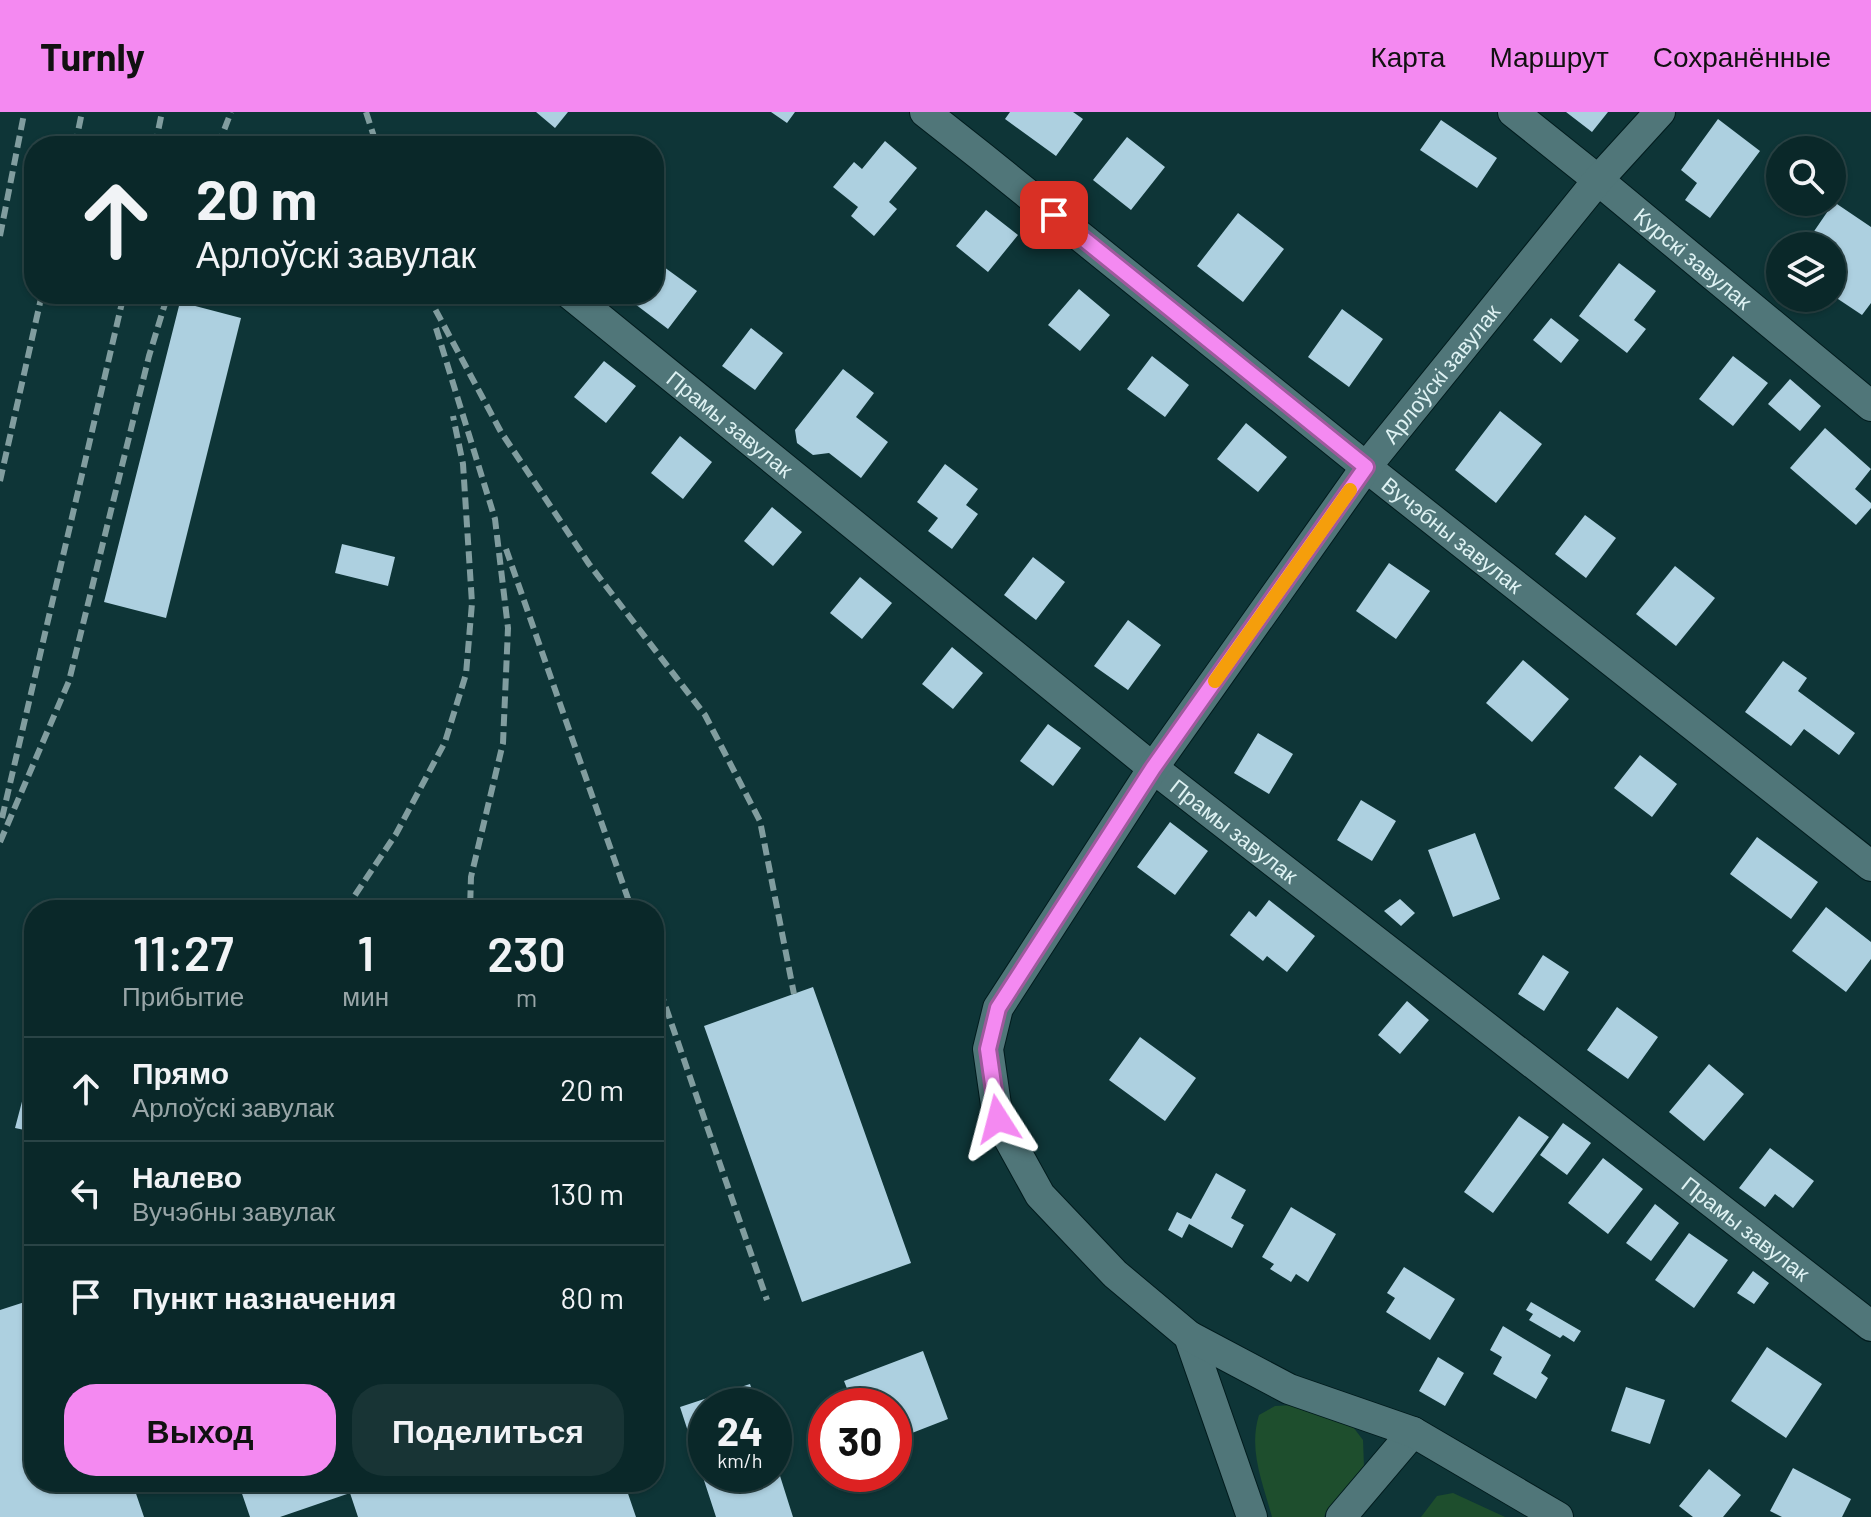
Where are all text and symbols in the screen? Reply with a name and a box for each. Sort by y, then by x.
text: Turnly [40,33,145,79]
text: Карта [1370,39,1445,73]
text: Маршрут [1489,39,1609,73]
text: Сохранённые [1653,39,1831,73]
map controls [1766,136,1846,312]
button: search [1766,136,1846,216]
text: 20 m [196,164,317,231]
icon: ahead [64,168,168,272]
pin [1020,181,1088,249]
icon: arrive [1032,193,1076,237]
street label: Курскі завулак [1630,202,1758,314]
text: Арлоўскі завулак [196,232,476,275]
button: layers [1766,232,1846,312]
street label: Арлоўскі завулак [1377,298,1505,448]
street label: Прамы завулак [662,364,799,482]
street label: Вучэбны завулак [1377,471,1529,598]
street label: Прамы завулак [1166,773,1304,888]
text: 11:27 [133,923,234,981]
text: 1 [357,923,374,981]
text: 230 [487,924,566,982]
text: Прибытие [122,980,244,1011]
text: мин [342,980,389,1011]
text: m [516,981,537,1012]
text: Прямо [132,1054,229,1090]
icon: ahead [64,1067,108,1111]
text: 20 m [560,1071,624,1107]
position arrow [956,1077,1040,1161]
text: Арлоўскі завулак [132,1091,334,1122]
text: Налево [132,1158,242,1194]
street label: Прамы завулак [1677,1170,1816,1286]
icon: left [64,1171,108,1215]
text: 130 m [550,1175,624,1211]
text: Вучэбны завулак [132,1195,335,1226]
icon: arrive [64,1275,108,1319]
text: Пункт назначения [132,1279,396,1315]
text: 80 m [561,1279,624,1315]
button: Выход [64,1384,336,1476]
button: Поделиться [352,1384,624,1476]
speed limit sign: 30 [808,1388,912,1492]
text: 24 [717,1406,763,1454]
text: km/h [717,1448,763,1472]

